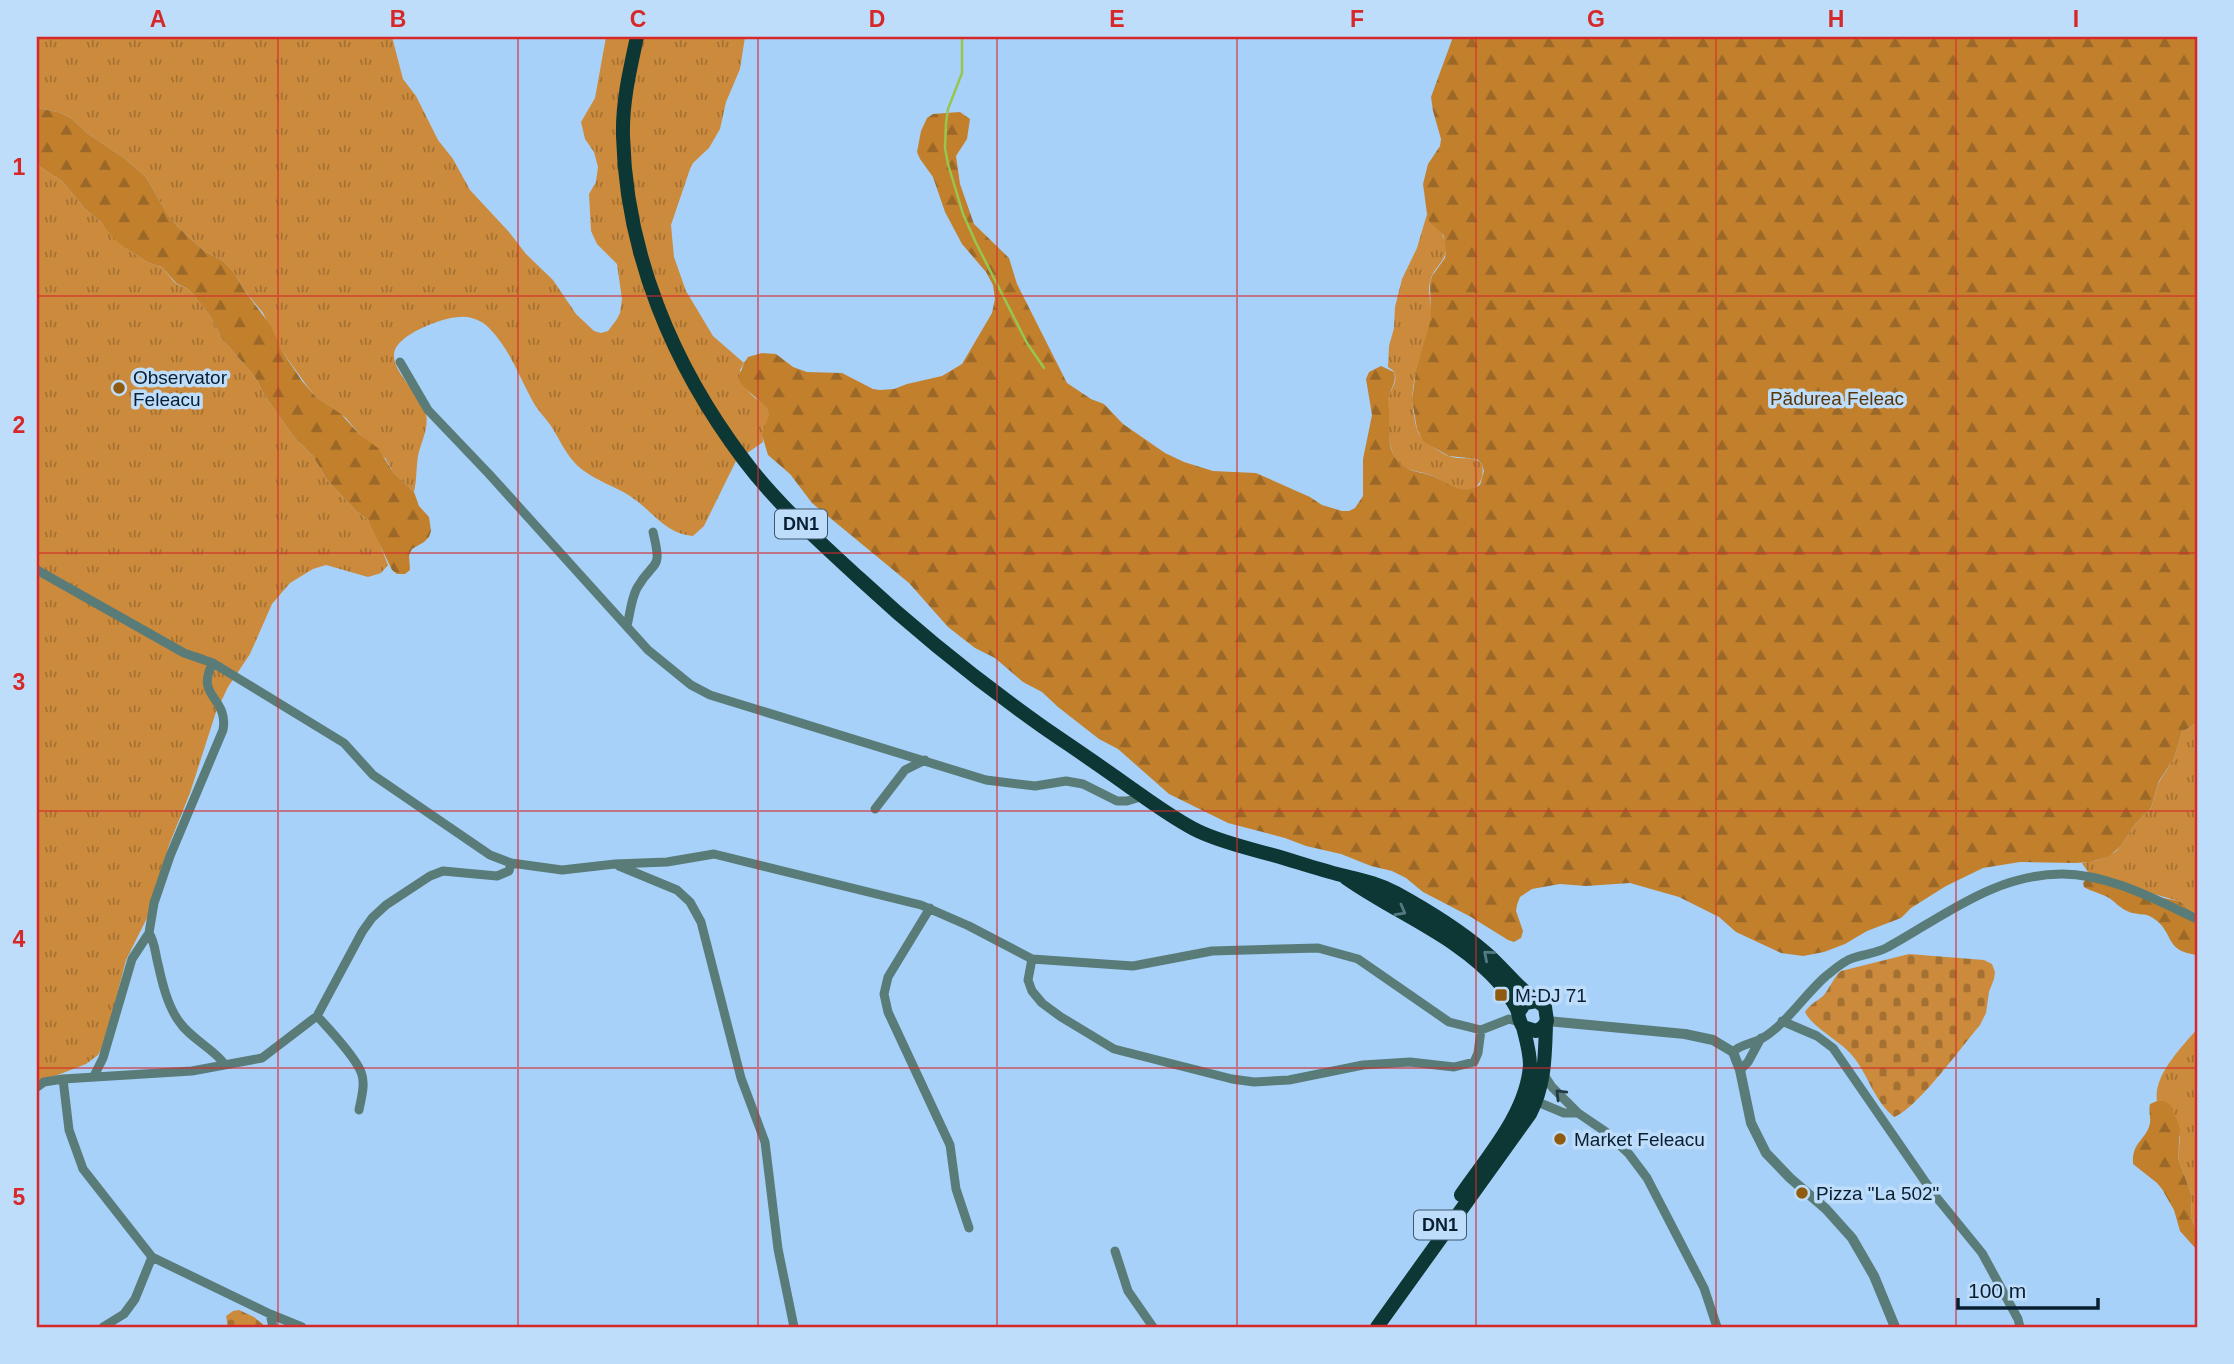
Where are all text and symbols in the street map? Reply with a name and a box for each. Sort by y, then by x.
text: A [150,6,166,32]
text: B [390,6,406,32]
text: C [630,6,646,32]
text: D [869,6,885,32]
text: E [1109,6,1125,32]
text: F [1350,6,1364,32]
text: G [1587,6,1605,32]
text: H [1828,6,1844,32]
text: I [2073,6,2079,32]
text: 1 [13,154,26,180]
place label: Observator Feleacu [133,367,228,410]
marker: Observator Feleacu [111,380,127,396]
park label: Pădurea Feleac [1770,388,1904,409]
text: 2 [13,412,25,438]
road number: DN1 [775,510,827,538]
text: 3 [13,669,25,695]
one-way arrow [1393,903,1406,916]
text: 4 [13,926,26,952]
one-way arrow [1483,951,1496,963]
place label: M-DJ 71 [1515,985,1587,1006]
marker: M-DJ 71 [1493,987,1509,1003]
one-way arrow [1555,1090,1568,1103]
place label: Market Feleacu [1574,1129,1705,1150]
marker: Market Feleacu [1552,1131,1568,1147]
place label: Pizza "La 502" [1816,1183,1939,1204]
text: 5 [13,1184,26,1210]
marker: Pizza "La 502" [1794,1185,1810,1201]
road number: DN1 [1414,1210,1466,1240]
scale bar [1958,1266,2098,1310]
text: 100 m [1968,1279,2026,1302]

